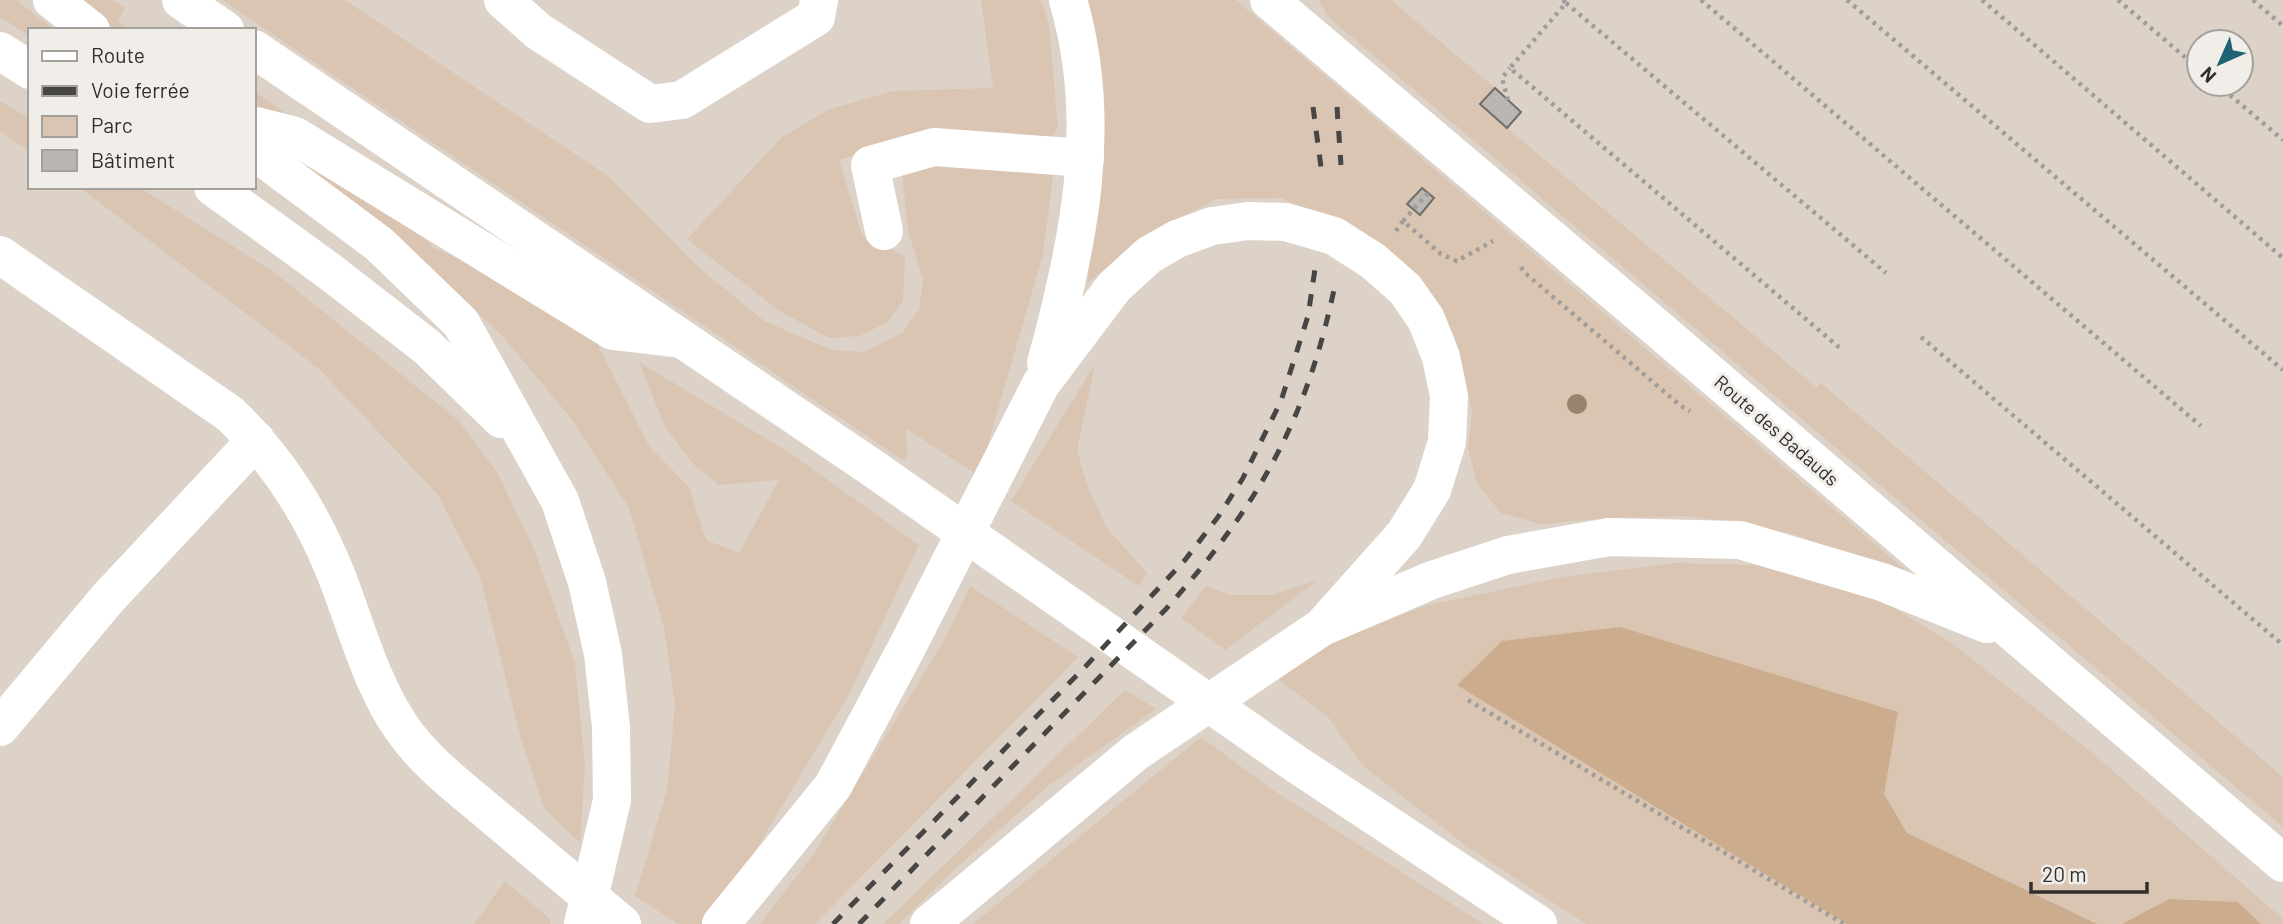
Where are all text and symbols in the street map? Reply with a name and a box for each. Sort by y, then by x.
legend [28,28,256,189]
north arrow [2185,28,2255,98]
text: Route [91,42,145,67]
text: N [2195,63,2220,88]
text: Voie ferrée [91,77,190,102]
text: Parc [91,112,133,137]
text: Bâtiment [91,147,175,172]
street label: Route des Badauds [1710,370,1844,490]
scale bar [2031,850,2146,894]
text: 20 m [2042,861,2087,886]

